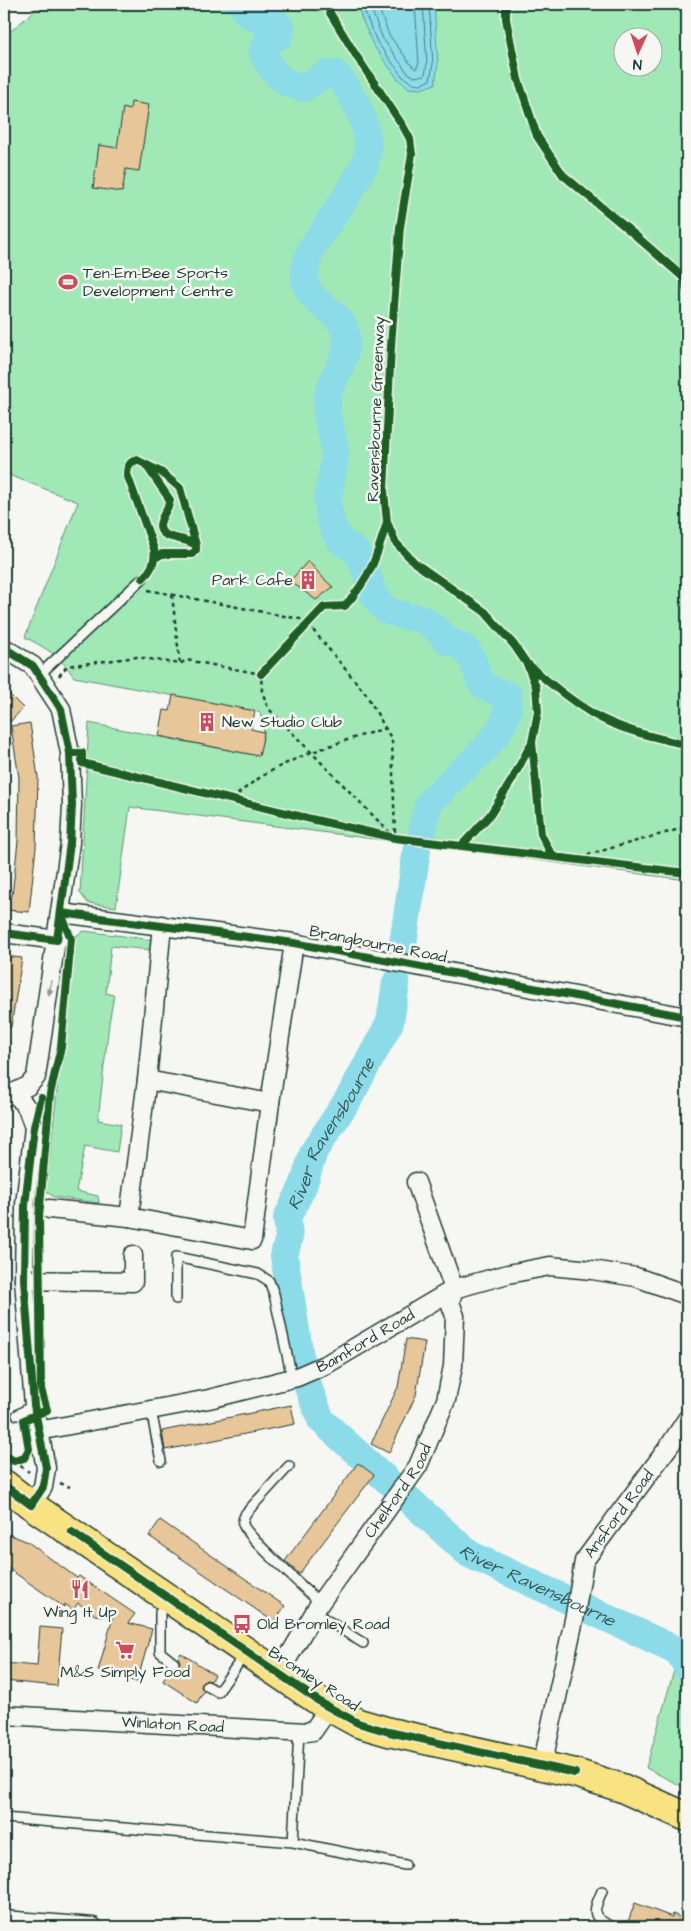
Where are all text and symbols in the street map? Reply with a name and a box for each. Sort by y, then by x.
north arrow [614,28,664,78]
text: N [632,54,642,74]
place label: Ten-Em-Bee Sports Development Centre [83,262,234,302]
sports icon: Ten-Em-Bee Sports Development Centre [57,271,79,293]
street label: Ravensbourne Greenway [362,316,391,502]
place label: Park Cafe [212,569,293,591]
building icon: Park Cafe [297,569,319,591]
building icon: New Studio Club [196,711,218,733]
place label: New Studio Club [222,711,342,733]
street label: Brangbourne Road [307,920,448,969]
one-way arrow [45,981,53,997]
water label: River Ravensbourne [281,1052,381,1214]
street label: Bamford Road [313,1304,419,1378]
street label: Chelford Road [359,1441,437,1542]
street label: Ansford Road [579,1465,659,1563]
water label: River Ravensbourne [454,1539,621,1633]
restaurant icon: Wing It Up [69,1578,91,1600]
place label: Wing It Up [43,1601,117,1624]
bus stop icon: Old Bromley Road [231,1613,253,1635]
place label: Old Bromley Road [257,1613,390,1636]
supermarket icon: M&S Simply Food [114,1639,136,1661]
street label: Bromley Road [264,1641,364,1718]
place label: M&S Simply Food [60,1661,190,1684]
street label: Winlaton Road [121,1711,225,1738]

